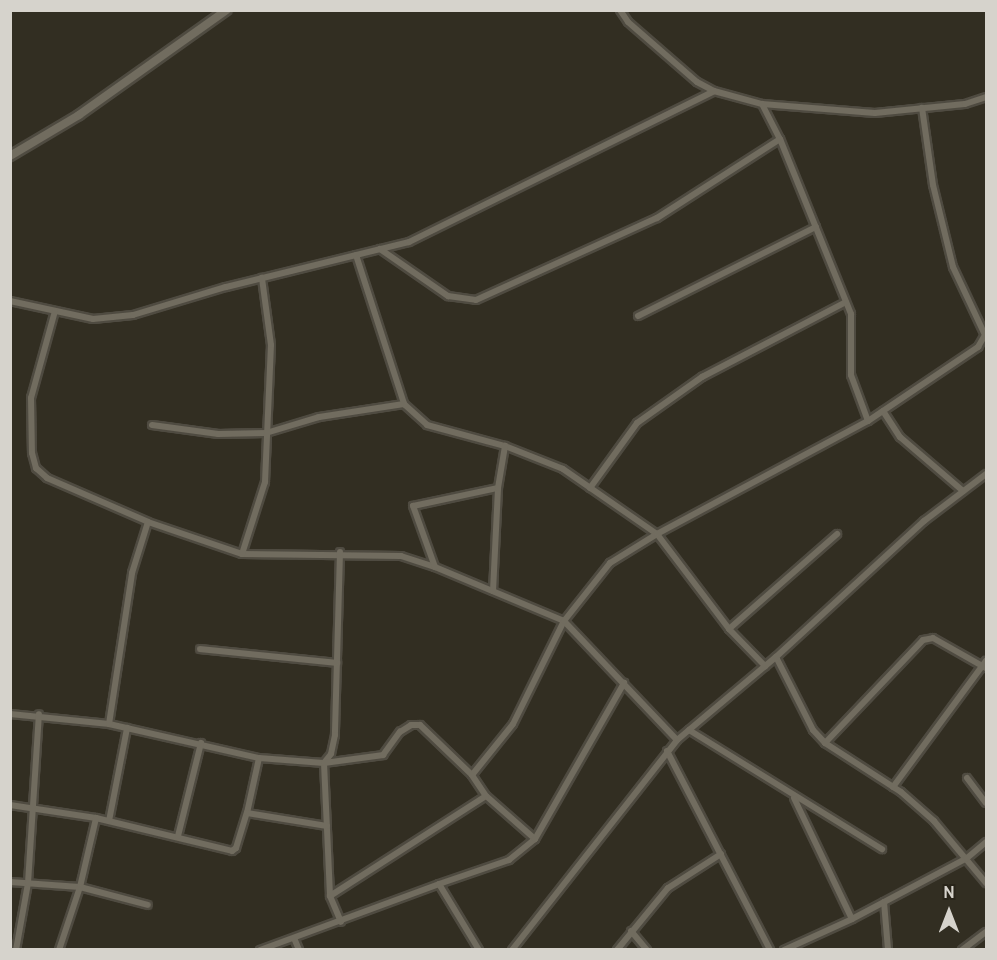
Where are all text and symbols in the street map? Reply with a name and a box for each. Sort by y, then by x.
north arrow [919,882,979,942]
text: N [943,884,955,904]

